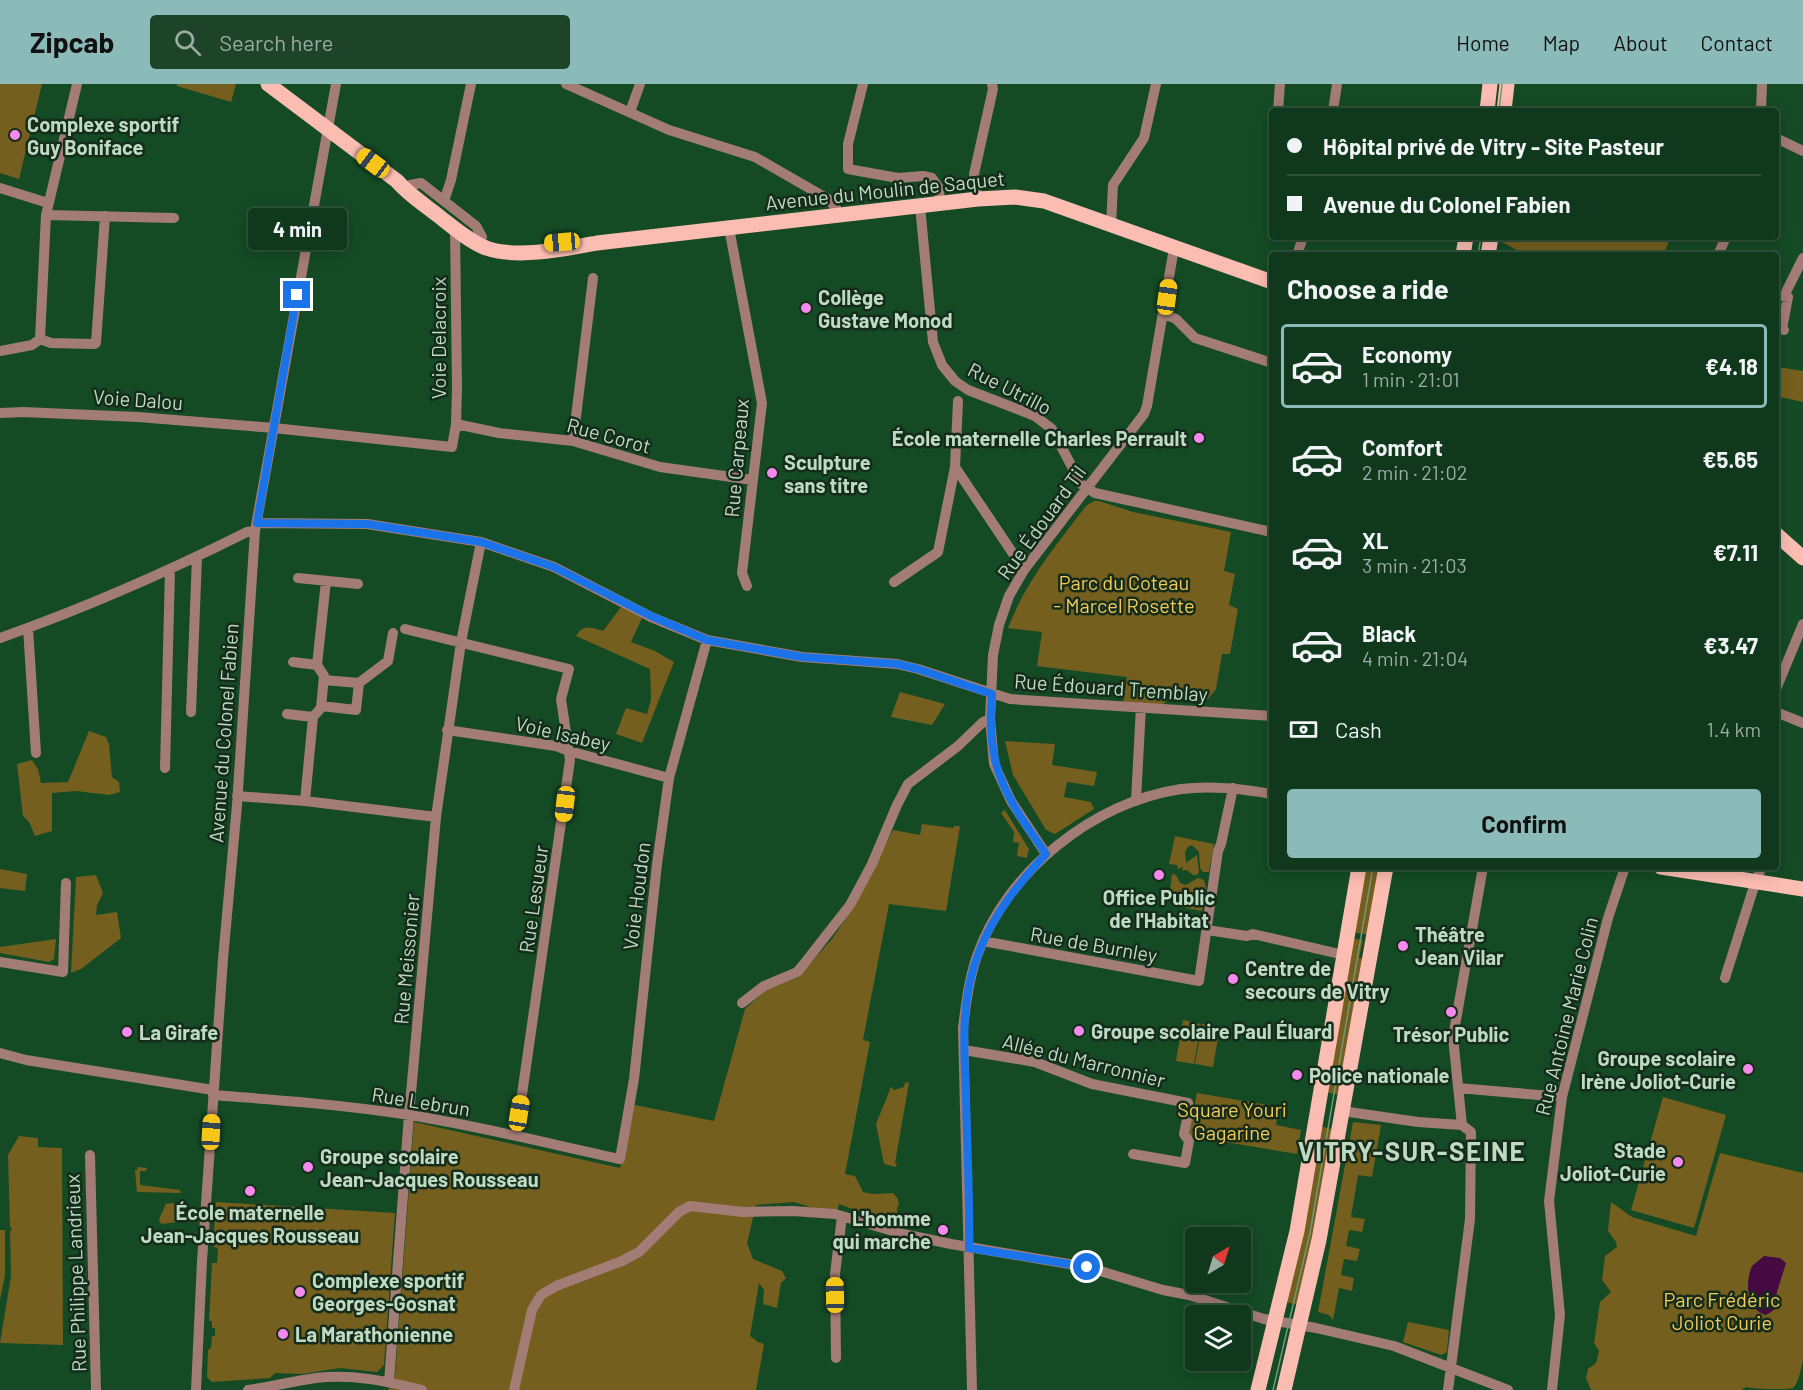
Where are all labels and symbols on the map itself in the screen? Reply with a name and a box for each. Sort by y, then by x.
place label: Complexe sportif Guy Boniface [27,112,180,159]
marker: Complexe sportif Guy Boniface [8,128,22,142]
car [353,145,393,181]
street label: Avenue du Moulin de Saquet [764,165,1006,215]
callout: 4 min [248,208,346,250]
car [543,231,581,253]
street label: Voie Delacroix [426,276,450,399]
car [1156,278,1178,316]
route end [283,281,310,308]
place label: Collège Gustave Monod [818,285,952,332]
marker: Collège Gustave Monod [799,301,813,315]
street label: Rue Utrillo [964,357,1056,419]
street label: Voie Dalou [92,384,184,414]
street label: Rue Carpeaux [719,397,753,518]
street label: Rue Corot [564,412,654,458]
place label: École maternelle Charles Perrault [892,426,1187,450]
marker: École maternelle Charles Perrault [1192,431,1206,445]
place label: Sculpture sans titre [784,450,871,497]
street label: Rue Édouard Til [992,460,1090,584]
marker: Sculpture sans titre [765,466,779,480]
park label: Parc du Coteau - Marcel Rosette [1053,570,1195,617]
street label: Avenue du Colonel Fabien [203,622,243,844]
street label: Rue Édouard Tremblay [1013,668,1209,706]
street label: Voie Isabey [513,710,613,756]
car [554,785,576,823]
street label: Voie Houdon [617,841,655,951]
street label: Rue Lesueur [514,844,552,954]
marker: Office Public de l'Habitat [1152,868,1166,882]
place label: Office Public de l'Habitat [1103,885,1215,932]
street label: Rue Meissonier [388,893,424,1025]
street label: Rue Antoine Marie Colin [1530,914,1602,1118]
street label: Rue de Burnley [1029,921,1159,967]
place label: Théâtre Jean Vilar [1415,922,1504,969]
marker: Théâtre Jean Vilar [1396,939,1410,953]
place label: Centre de secours de Vitry [1245,956,1390,1003]
marker: Centre de secours de Vitry [1226,972,1240,986]
marker: Trésor Public [1444,1005,1458,1019]
place label: Groupe scolaire Paul Éluard [1091,1019,1332,1043]
place label: La Girafe [139,1020,218,1044]
place label: Trésor Public [1393,1022,1509,1046]
marker: Groupe scolaire Paul Éluard [1072,1024,1086,1038]
marker: La Girafe [120,1025,134,1039]
street label: Allée du Marronnier [1000,1028,1168,1092]
place label: Groupe scolaire Irène Joliot-Curie [1581,1046,1736,1093]
marker: Groupe scolaire Irène Joliot-Curie [1741,1062,1755,1076]
place label: Police nationale [1309,1063,1450,1087]
marker: Police nationale [1290,1068,1304,1082]
street label: Rue Lebrun [370,1081,472,1121]
car [507,1094,531,1132]
park label: Square Youri Gagarine [1177,1097,1287,1144]
car [201,1114,221,1150]
district label: VITRY-SUR-SEINE [1298,1135,1526,1166]
place label: Stade Joliot-Curie [1560,1138,1666,1185]
place label: Groupe scolaire Jean-Jacques Rousseau [320,1144,539,1191]
marker: Stade Joliot-Curie [1671,1155,1685,1169]
marker: Groupe scolaire Jean-Jacques Rousseau [301,1160,315,1174]
street label: Rue Philippe Landrieux [60,1173,90,1372]
marker: École maternelle Jean-Jacques Rousseau [243,1184,257,1198]
place label: École maternelle Jean-Jacques Rousseau [141,1200,359,1247]
place label: L'homme qui marche [832,1206,931,1253]
marker: L'homme qui marche [936,1223,950,1237]
north arrow [1185,1227,1251,1293]
route start [1073,1253,1100,1280]
place label: Complexe sportif Georges-Gosnat [312,1268,465,1315]
car [826,1277,844,1313]
marker: Complexe sportif Georges-Gosnat [293,1285,307,1299]
park label: Parc Frédéric Joliot Curie [1664,1287,1780,1334]
place label: La Marathonienne [295,1322,453,1346]
marker: La Marathonienne [276,1327,290,1341]

